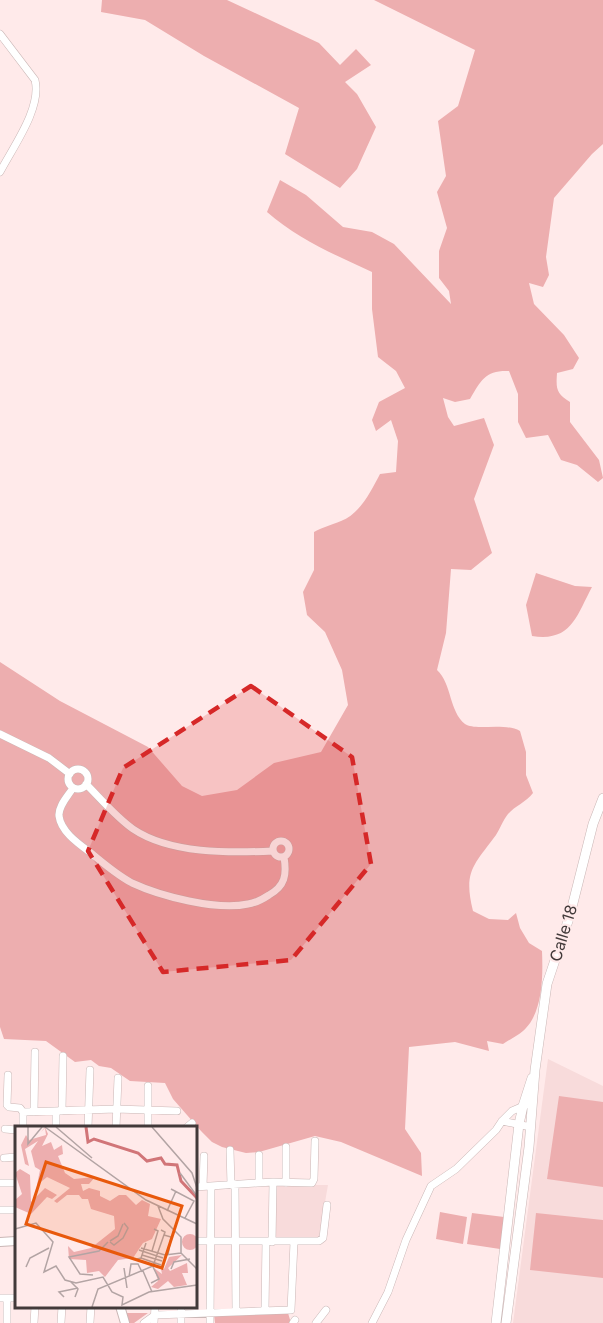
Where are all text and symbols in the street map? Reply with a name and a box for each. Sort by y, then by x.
street label: Calle 18 [545,902,581,964]
inset map [15,1126,196,1308]

